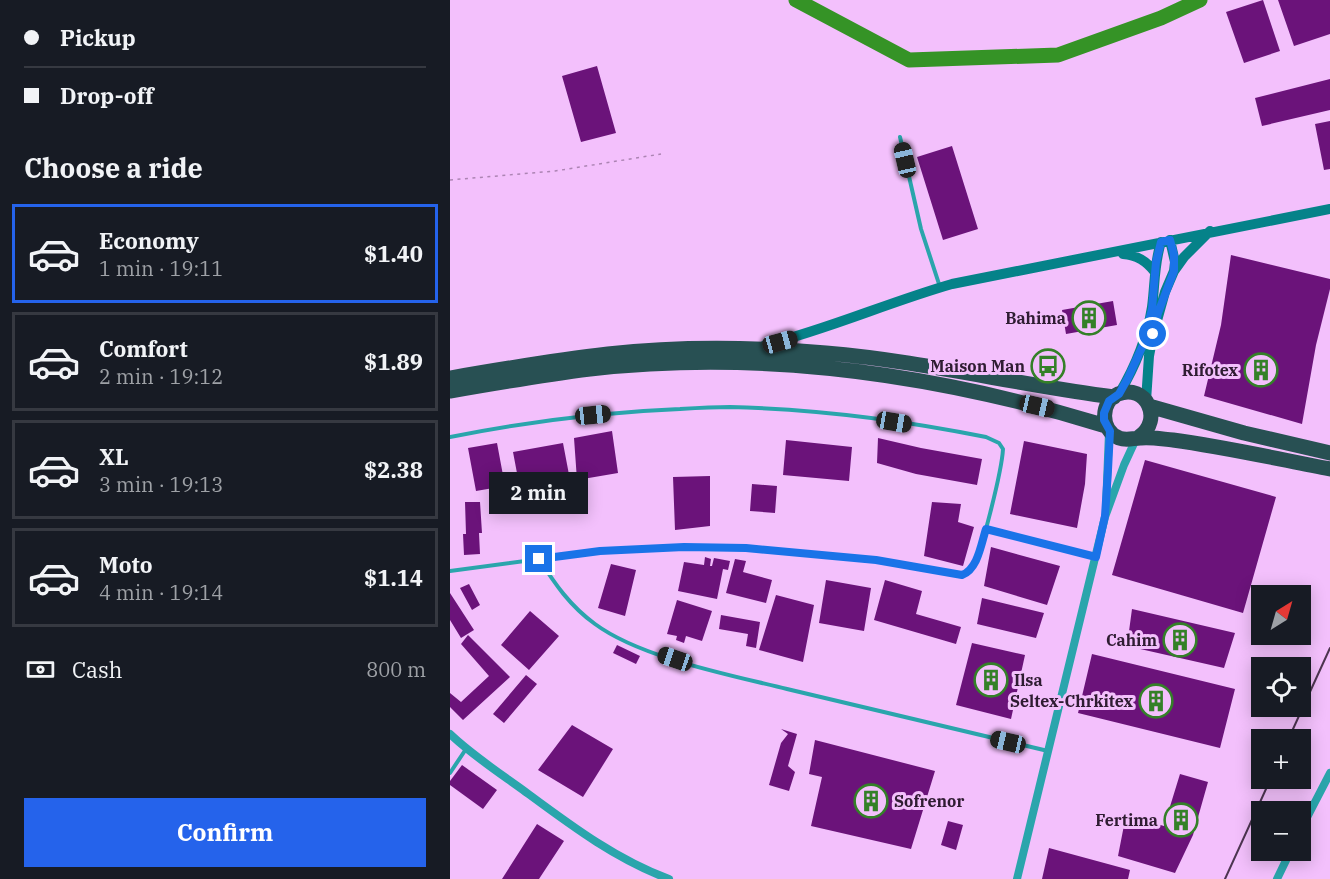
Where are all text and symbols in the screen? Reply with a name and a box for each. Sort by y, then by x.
text: Pickup [60,23,136,52]
text: Drop-off [60,81,154,110]
car [892,140,918,180]
text: Choose a ride [24,150,203,185]
text: Economy [99,226,199,255]
icon: car [27,227,81,281]
text: $1.40 [364,239,423,268]
text: 1 min · 19:11 [99,255,223,282]
building icon: Bahima [1071,300,1107,336]
place label: Bahima [1005,308,1066,328]
route start [1139,320,1166,347]
car [760,329,800,355]
text: Comfort [99,334,188,363]
icon: car [27,335,81,389]
text: $1.89 [364,347,423,376]
bus stop icon: Maison Man [1030,348,1066,384]
building icon: Rifotex [1243,352,1279,388]
place label: Maison Man [930,356,1025,376]
place label: Rifotex [1182,360,1239,380]
text: 2 min · 19:12 [99,363,223,390]
car [1017,393,1057,419]
car [574,404,612,426]
car [875,410,913,434]
text: XL [99,442,129,471]
icon: car [27,443,81,497]
text: $2.38 [364,455,423,484]
text: 3 min · 19:13 [99,471,223,498]
callout: 2 min [490,472,588,514]
text: 2 min [511,479,567,506]
route end [525,545,552,572]
text: Moto [99,550,153,579]
icon: car [27,551,81,605]
text: $1.14 [364,563,423,592]
text: 4 min · 19:14 [99,579,223,606]
north arrow [1251,585,1311,645]
map controls [1251,585,1311,861]
building icon: Cahim [1162,622,1198,658]
place label: Cahim [1106,630,1157,650]
car [655,645,695,673]
icon: cash [24,653,57,686]
text: Cash [72,655,123,684]
text: 800 m [366,656,426,683]
button: locate [1251,657,1311,717]
building icon: Ilsa [973,662,1009,698]
place label: Ilsa [1014,670,1043,690]
building icon: Seltex-Chrkitex [1138,683,1174,719]
place label: Seltex-Chrkitex [1010,691,1134,711]
car [988,729,1028,755]
button: + [1251,729,1311,789]
building icon: Sofrenor [853,783,889,819]
place label: Sofrenor [894,791,964,811]
button: Confirm [24,798,426,867]
button: − [1251,801,1311,861]
building icon: Fertima [1163,802,1199,838]
place label: Fertima [1095,810,1158,830]

